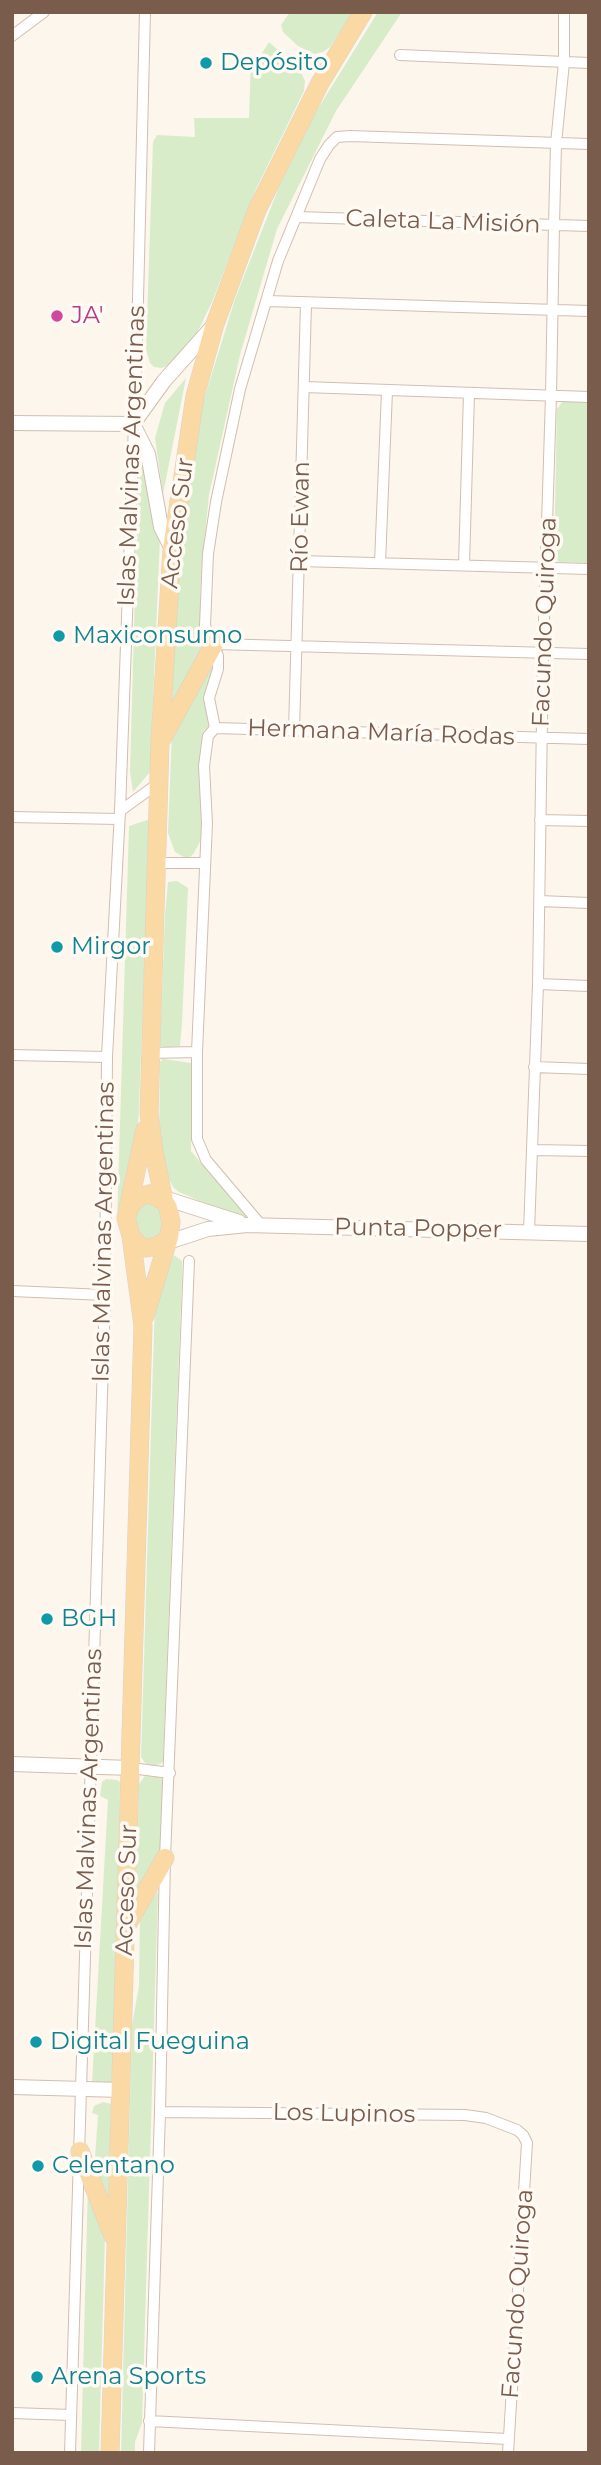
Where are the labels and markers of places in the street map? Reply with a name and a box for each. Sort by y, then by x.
place label: Depósito [220,49,328,77]
marker: Depósito [198,55,214,71]
place label: JA' [71,302,104,330]
marker: JA' [49,308,65,324]
place label: Maxiconsumo [73,622,242,650]
marker: Maxiconsumo [51,628,67,644]
place label: Mirgor [71,933,151,961]
marker: Mirgor [49,939,65,955]
place label: BGH [61,1605,117,1633]
marker: BGH [39,1611,55,1627]
place label: Digital Fueguina [50,2028,250,2056]
marker: Digital Fueguina [28,2034,44,2050]
place label: Celentano [52,2152,175,2180]
marker: Celentano [30,2158,46,2174]
place label: Arena Sports [51,2363,206,2391]
marker: Arena Sports [29,2369,45,2385]

